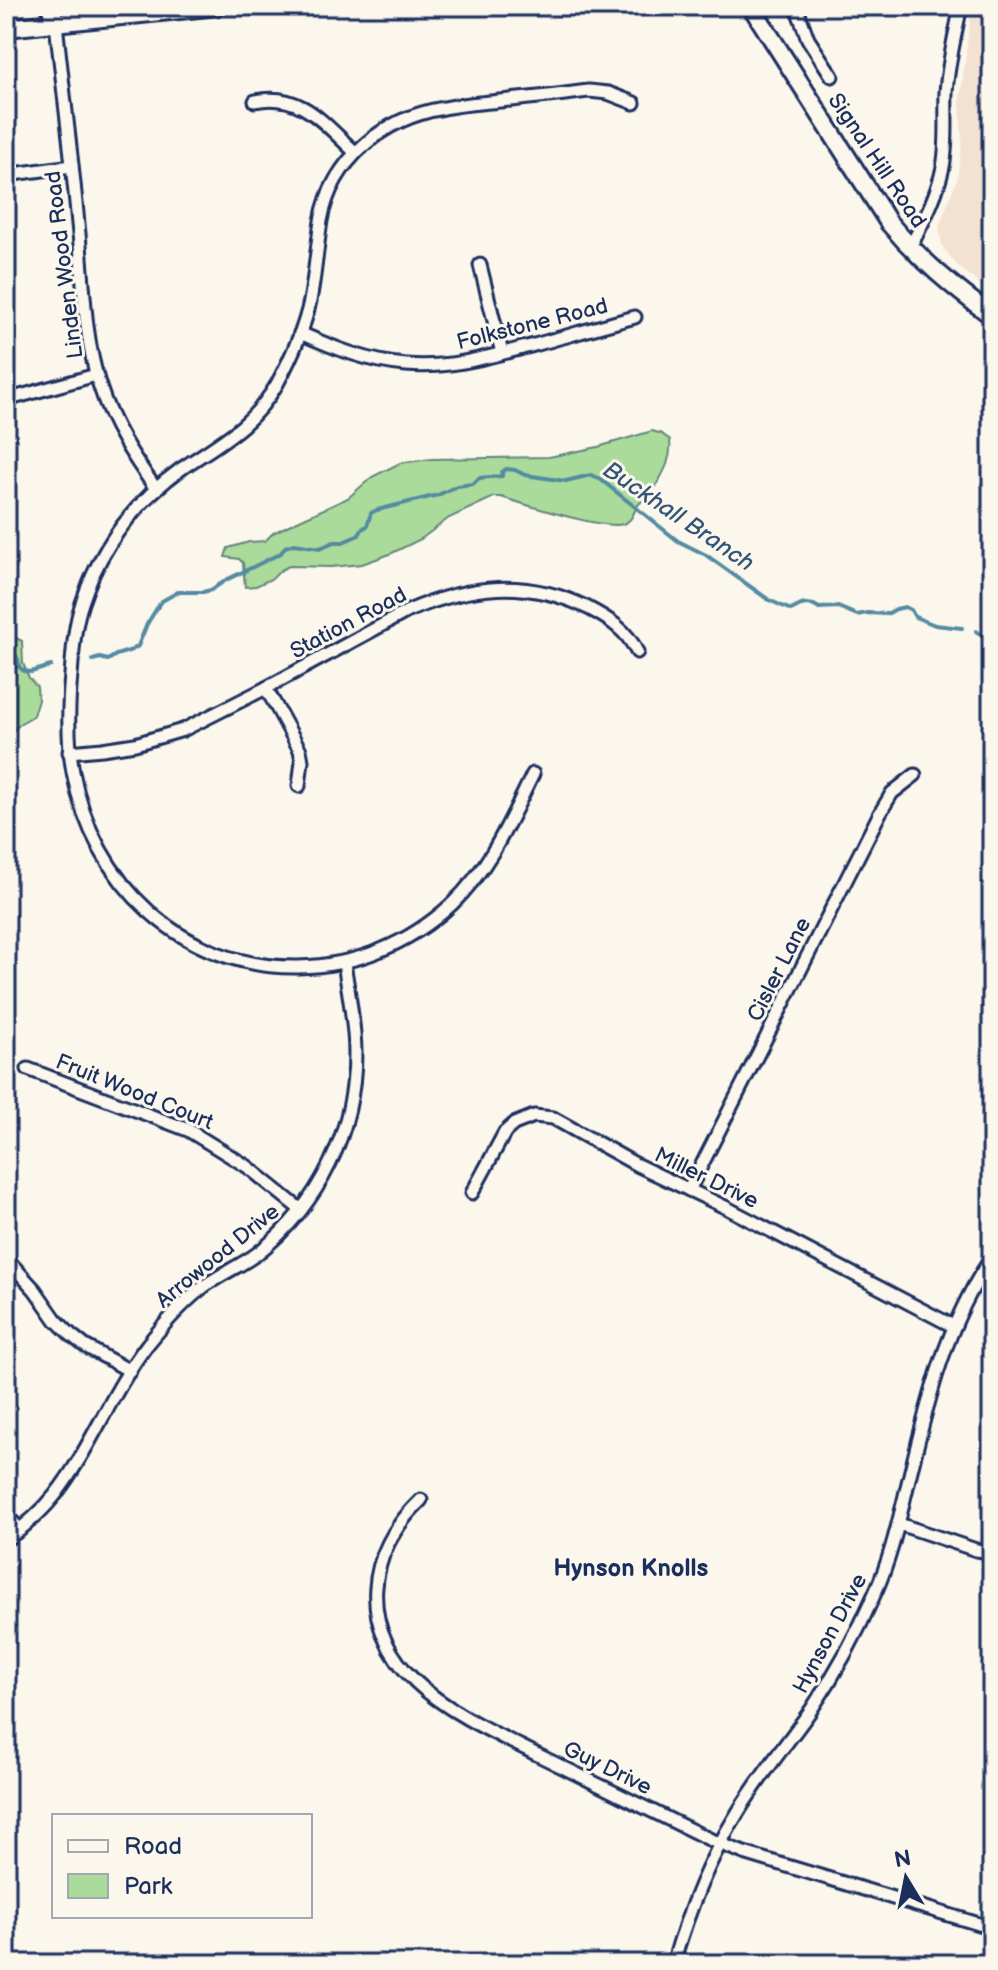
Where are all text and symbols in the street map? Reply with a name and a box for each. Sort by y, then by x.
street label: Signal Hill Road [822,88,932,233]
street label: Linden Wood Road [40,169,89,360]
street label: Folkstone Road [454,293,611,356]
water label: Buckhall Branch [598,455,760,578]
street label: Station Road [286,581,411,665]
street label: Cisler Lane [742,913,817,1026]
street label: Fruit Wood Court [52,1048,217,1136]
street label: Miller Drive [650,1142,763,1215]
street label: Arrowood Drive [151,1198,285,1314]
district label: Hynson Knolls [554,1554,709,1583]
street label: Hynson Drive [787,1569,873,1698]
street label: Guy Drive [559,1735,656,1801]
legend [52,1814,312,1918]
text: Road [124,1832,182,1861]
north arrow [866,1838,946,1918]
text: N [892,1845,913,1875]
text: Park [124,1872,172,1901]

